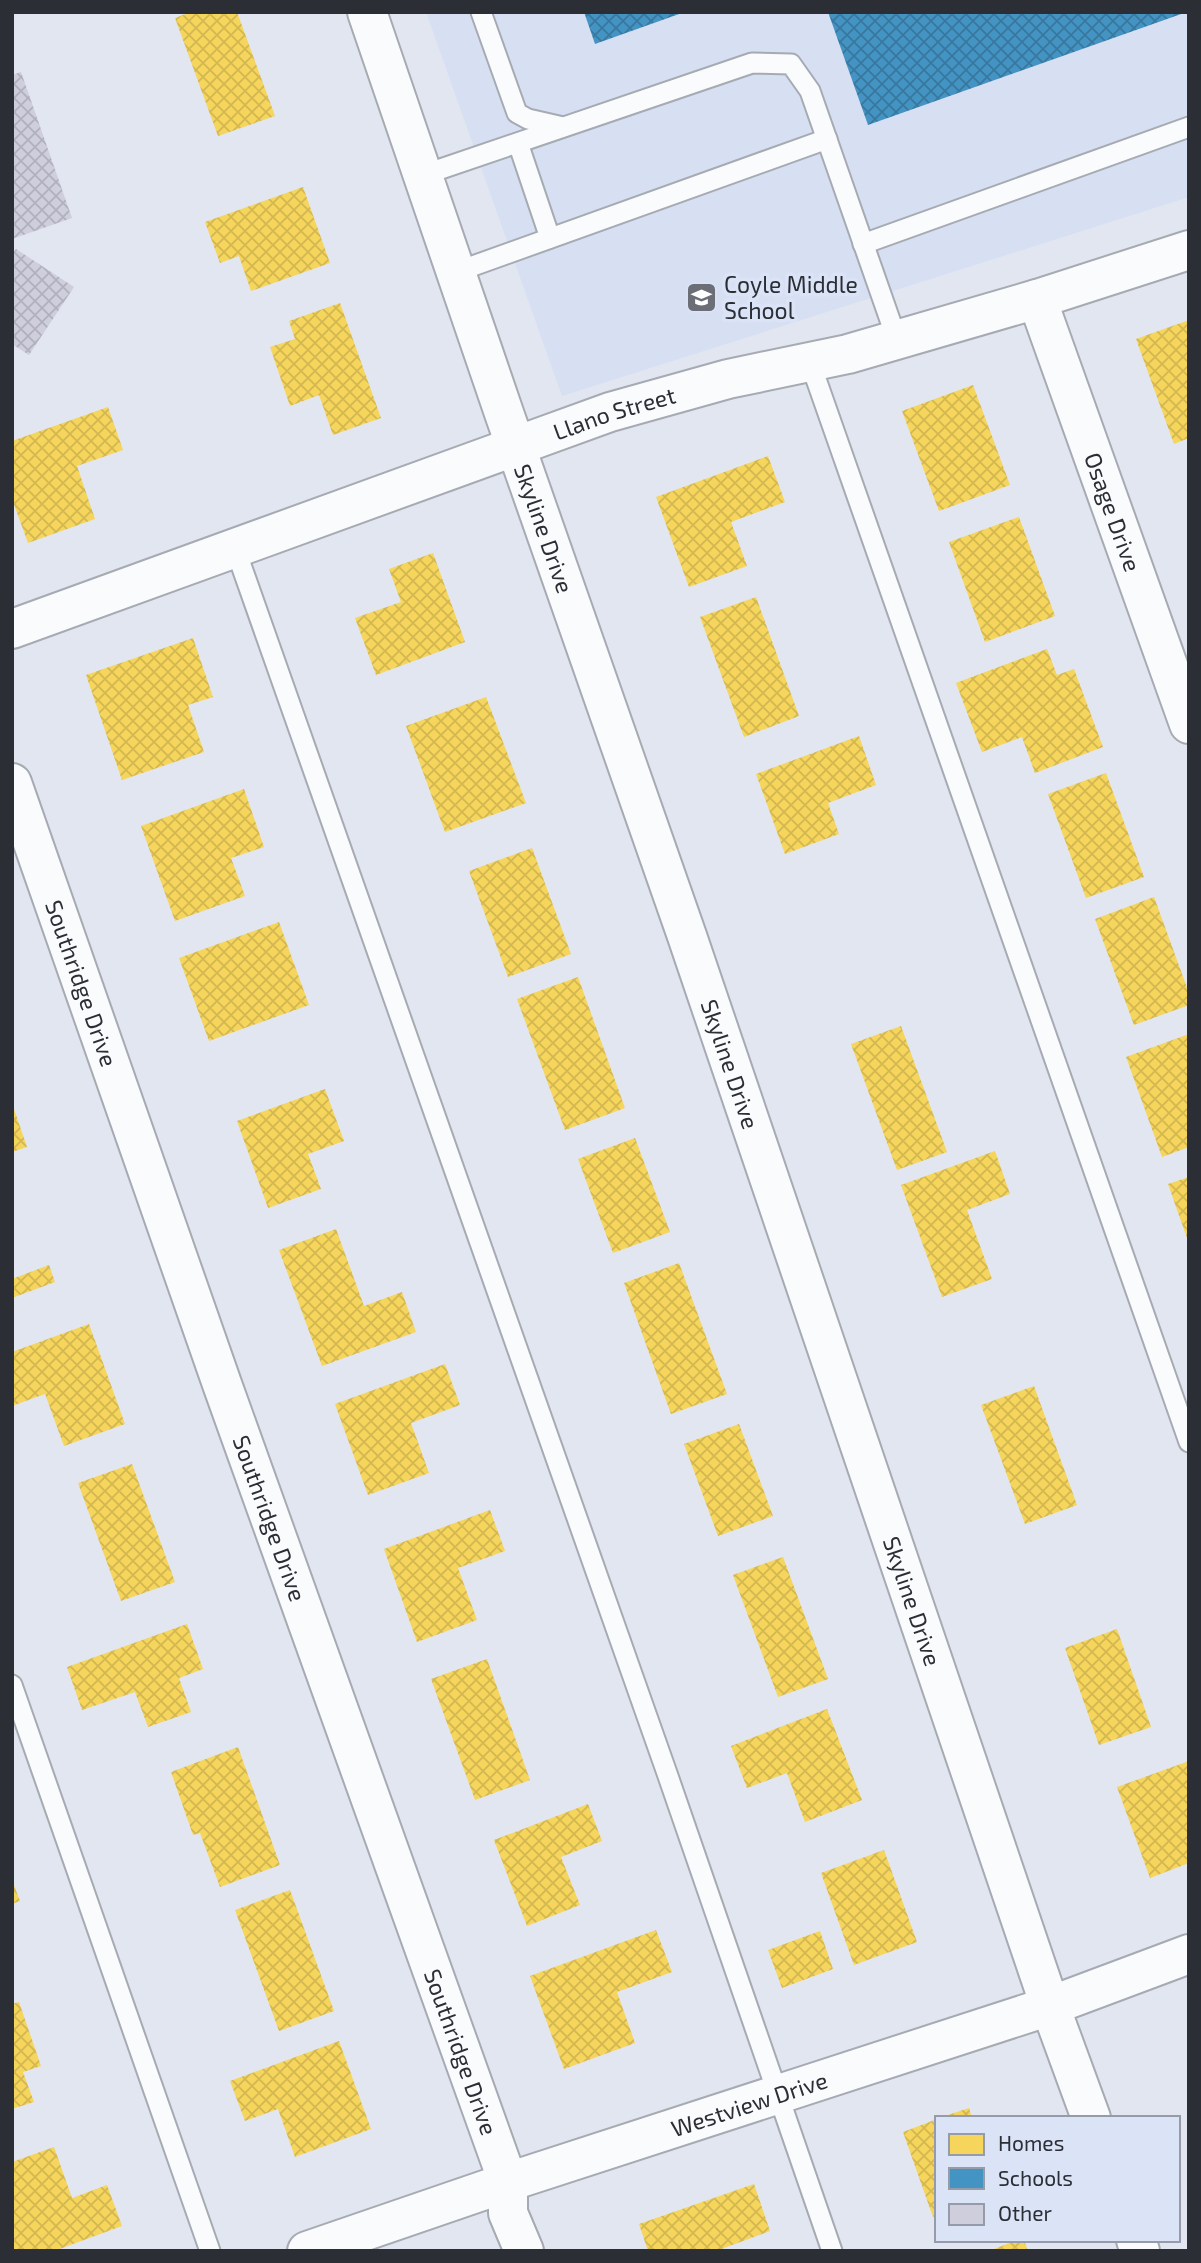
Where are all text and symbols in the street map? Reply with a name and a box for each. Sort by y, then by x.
place label: Coyle Middle School [724,270,858,324]
school or university icon: Coyle Middle School [684,280,718,314]
street label: Llano Street [549,380,679,445]
street label: Osage Drive [1079,448,1147,575]
street label: Skyline Drive [509,460,580,597]
street label: Southridge Drive [40,896,124,1070]
street label: Skyline Drive [695,996,765,1132]
street label: Southridge Drive [227,1431,313,1605]
street label: Skyline Drive [878,1533,948,1669]
street label: Southridge Drive [419,1965,504,2139]
street label: Westview Drive [667,2065,831,2142]
legend [935,2116,1180,2242]
text: Homes [998,2130,1064,2155]
text: Schools [998,2165,1073,2190]
text: Other [998,2200,1053,2225]

